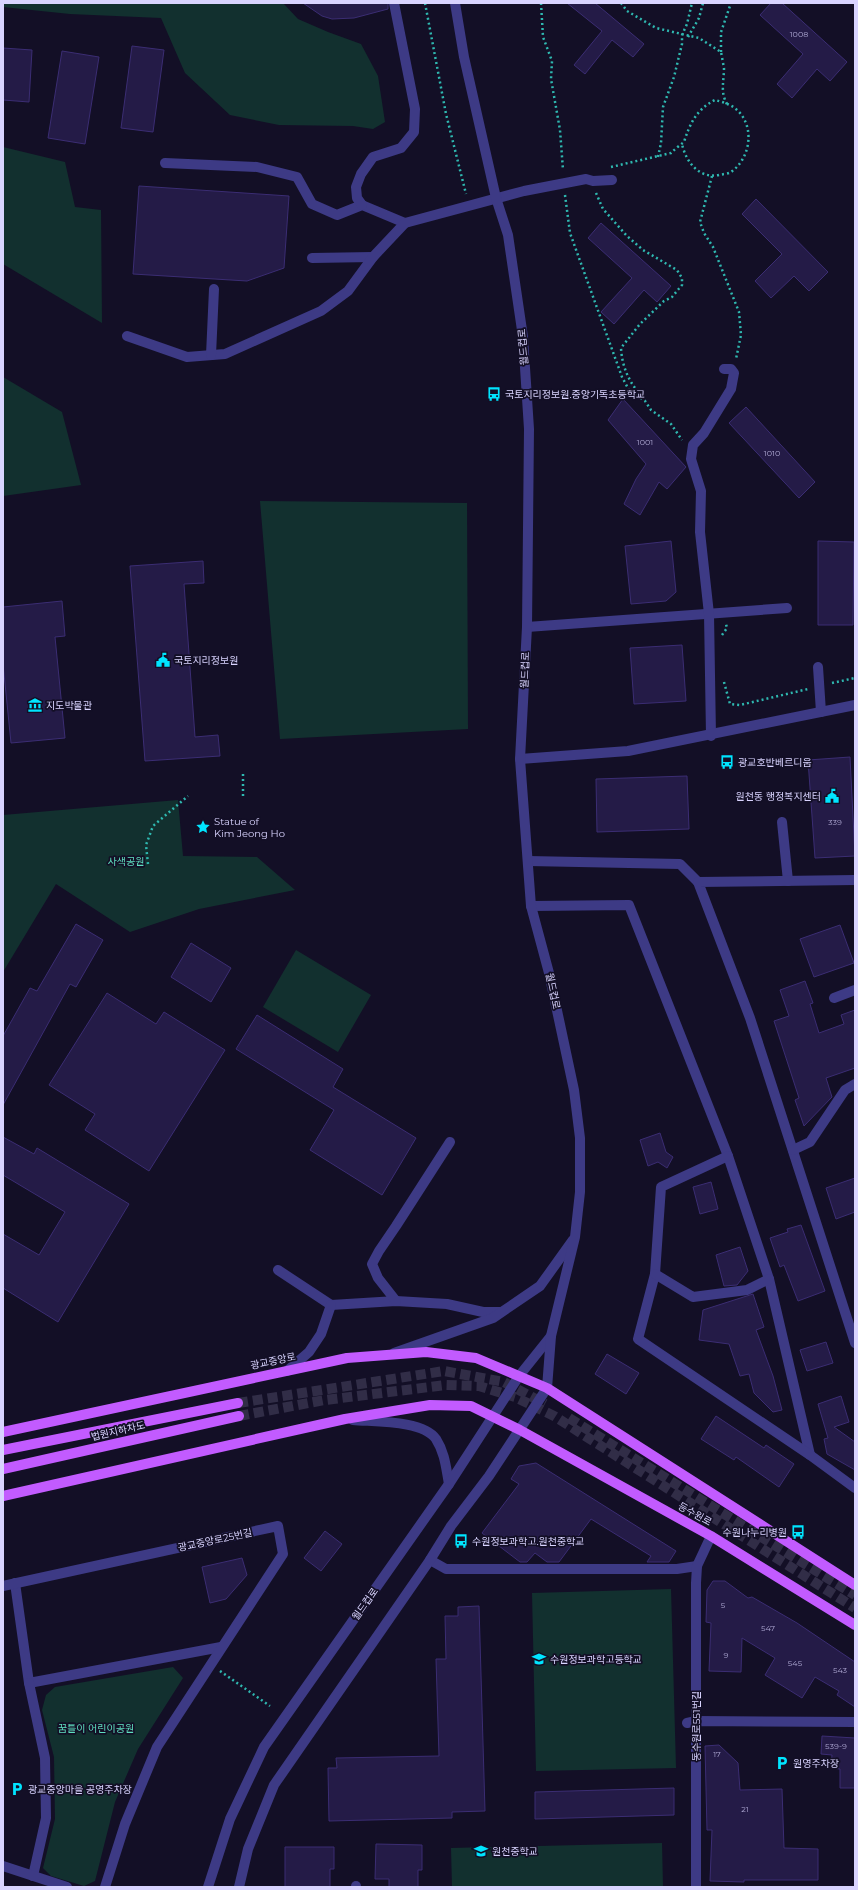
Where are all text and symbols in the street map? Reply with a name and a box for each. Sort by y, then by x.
house number: 1008 [790,29,808,39]
street label: 월드컵로 [515,328,531,366]
bus stop icon: 국토지리정보원.중앙기독초등학교 [486,386,502,402]
place label: 국토지리정보원.중앙기독초등학교 [505,388,645,401]
house number: 1001 [637,437,653,447]
house number: 1010 [764,448,780,458]
street label: 월드컵로 [518,651,532,689]
public building icon: 국토지리정보원 [155,652,171,668]
place label: 국토지리정보원 [174,654,238,667]
museum icon: 지도박물관 [27,697,43,713]
place label: 지도박물관 [46,699,93,712]
bus stop icon: 광교호반베르디움 [719,754,735,770]
place label: 광교호반베르디움 [738,756,812,769]
public building icon: 원천동 행정복지센터 [824,788,840,804]
place label: 원천동 행정복지센터 [736,790,821,803]
place label: Statue of Kim Jeong Ho [214,815,285,840]
house number: 339 [828,817,842,827]
place icon: Statue of Kim Jeong Ho [195,819,211,835]
park label: 사색공원 [108,855,144,868]
street label: 월드컵로 [543,972,563,1010]
street label: 광교중앙로 [249,1350,297,1372]
street label: 법원지하차도 [90,1418,146,1444]
street label: 동수원로 [676,1499,714,1529]
bus stop icon: 수원나누리병원 [790,1524,806,1540]
street label: 광교중앙로25번길 [177,1526,253,1554]
place label: 수원나누리병원 [723,1526,787,1539]
bus stop icon: 수원정보과학고.원천중학교 [453,1533,469,1549]
place label: 수원정보과학고.원천중학교 [472,1535,585,1548]
street label: 월드컵로 [349,1585,381,1623]
house number: 5 [721,1600,726,1610]
house number: 547 [761,1623,775,1633]
house number: 9 [724,1650,729,1660]
school or university icon: 수원정보과학고등학교 [531,1651,547,1667]
place label: 수원정보과학고등학교 [550,1653,642,1666]
house number: 545 [788,1658,803,1668]
house number: 543 [833,1665,848,1675]
street label: 동수원로551번길 [690,1691,703,1761]
park label: 꿈틀이 어린이공원 [58,1722,134,1735]
house number: 539-9 [825,1741,847,1751]
house number: 17 [713,1749,721,1759]
parking icon: 원영주차장 [774,1755,790,1771]
place label: 원영주차장 [793,1757,839,1770]
parking icon: 광교중앙마을 공영주차장 [9,1781,25,1797]
place label: 광교중앙마을 공영주차장 [28,1783,132,1796]
house number: 21 [741,1804,749,1814]
school or university icon: 원천중학교 [473,1843,489,1859]
place label: 원천중학교 [492,1845,538,1858]

